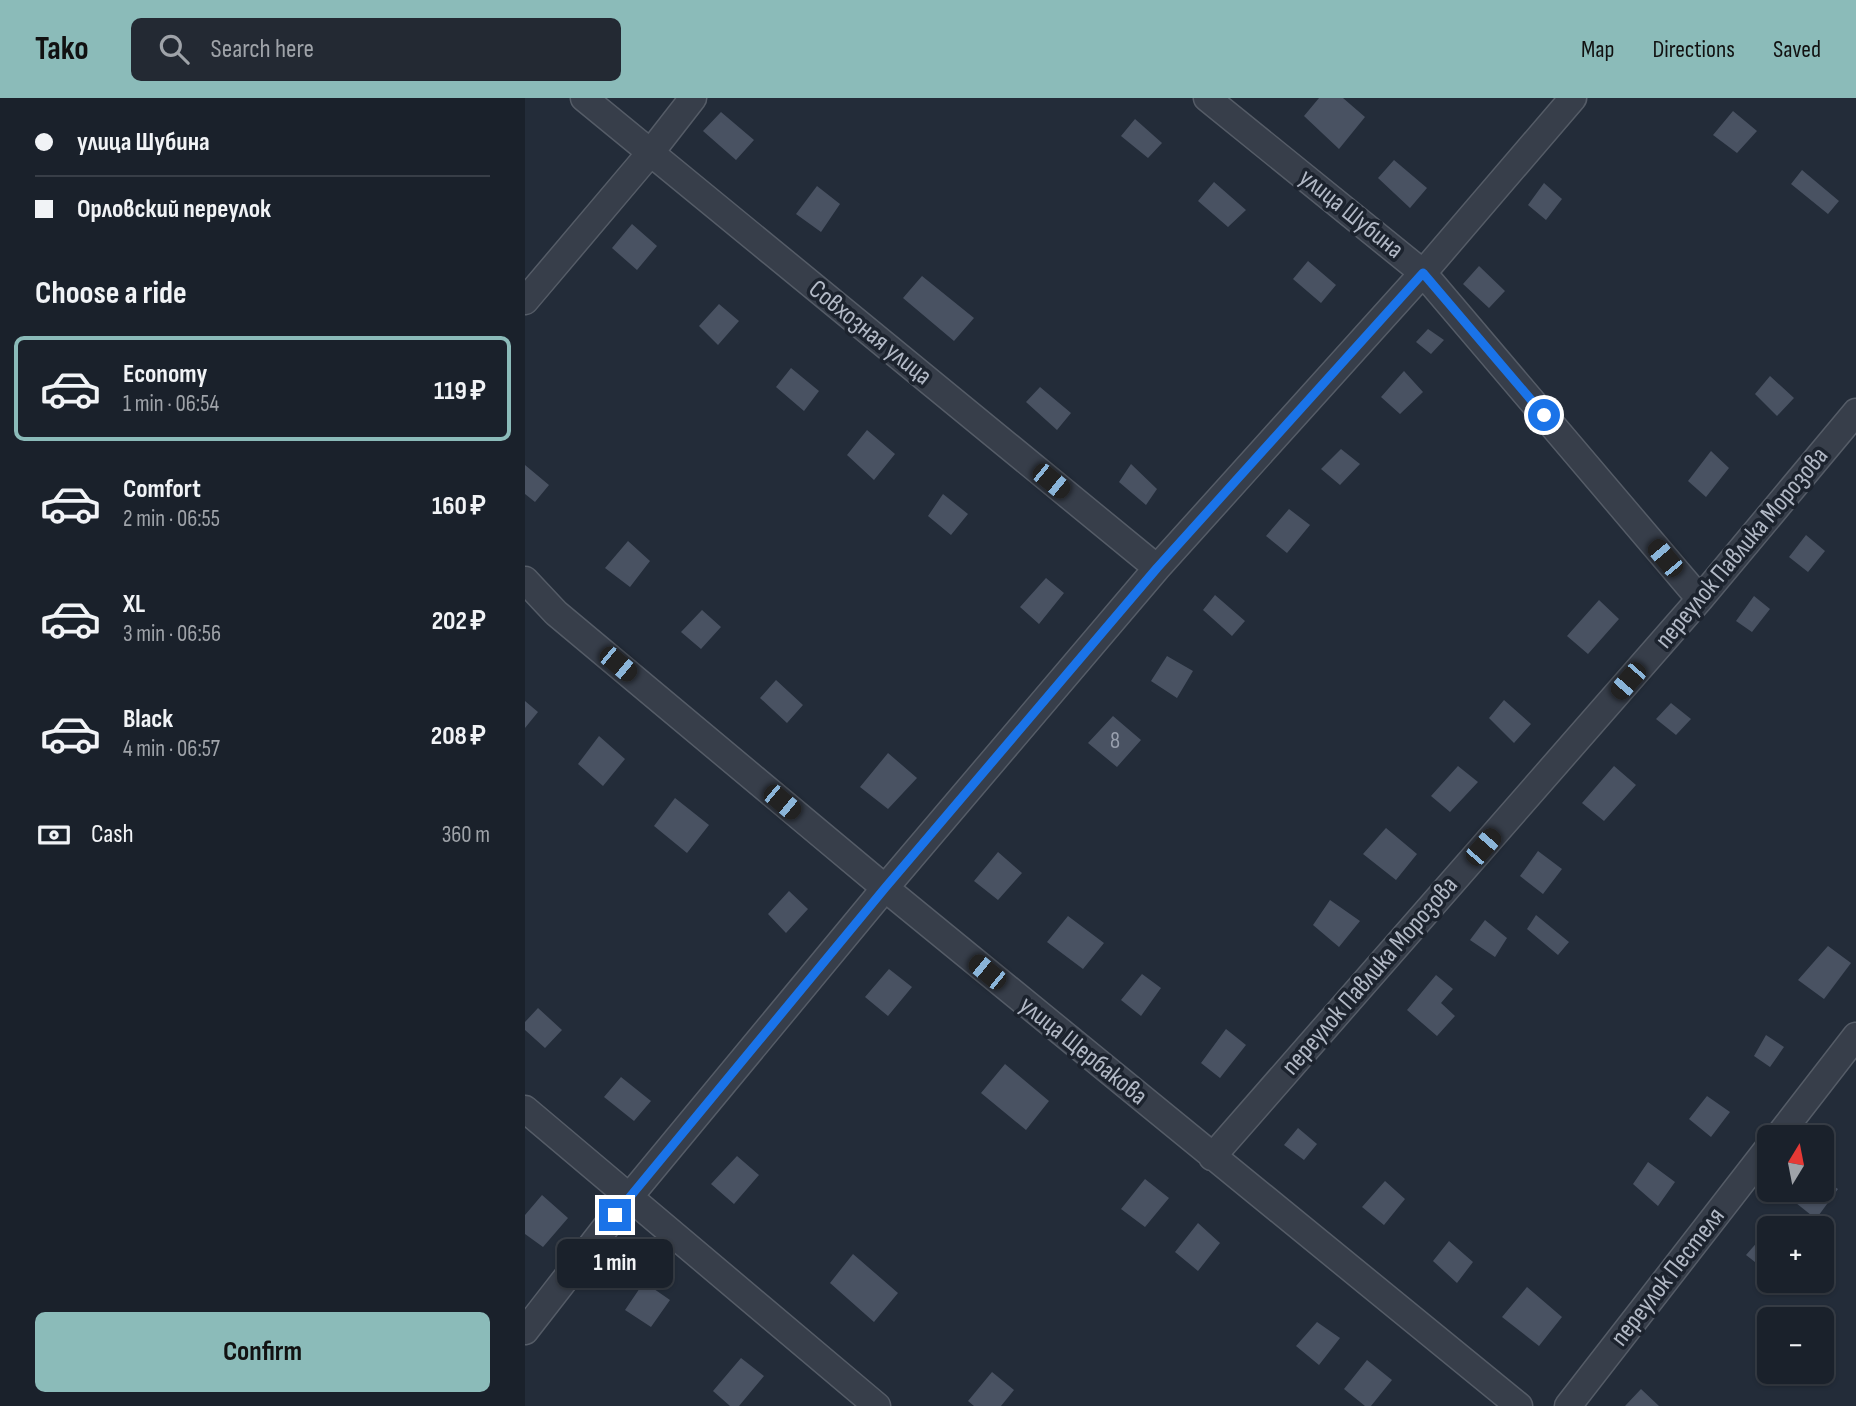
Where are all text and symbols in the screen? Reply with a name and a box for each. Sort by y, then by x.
search box [131,18,621,81]
text: Tako [35,29,89,69]
icon: search [155,30,193,68]
text: Search here [211,34,314,65]
text: Map [1581,35,1614,64]
text: Directions [1652,35,1735,64]
text: Saved [1773,35,1821,64]
text: улица Шубина [77,127,210,158]
street label: улица Шубина [1293,163,1409,265]
text: Орловский переулок [77,194,271,225]
text: Choose a ride [35,274,187,313]
street label: Совхозная улица [802,274,938,392]
icon: car [39,357,102,420]
text: Economy [123,359,207,390]
text: 119 ₽ [434,376,486,407]
text: 1 min · 06:54 [123,390,219,418]
route start [1528,399,1560,431]
street label: переулок Павлика Морозова [1649,441,1835,655]
car [1029,460,1074,502]
icon: car [39,472,102,535]
text: Comfort [123,474,201,505]
text: 160 ₽ [432,491,486,522]
text: 2 min · 06:55 [123,505,220,533]
car [1644,535,1687,581]
icon: car [39,587,102,650]
text: XL [123,589,145,620]
text: 202 ₽ [432,606,486,637]
text: 3 min · 06:56 [123,620,221,648]
car [596,642,641,686]
car [1607,658,1650,704]
icon: car [39,702,102,765]
text: Black [123,704,173,735]
text: 208 ₽ [431,721,486,752]
house number: 8 [1110,727,1120,755]
text: 4 min · 06:57 [123,735,220,763]
car [760,780,805,824]
icon: cash [35,816,73,854]
text: Cash [91,819,134,850]
text: 360 m [442,821,490,849]
car [1462,824,1505,870]
street label: переулок Павлика Морозова [1275,870,1465,1082]
car [965,951,1010,993]
street label: улица Щербакова [1013,990,1153,1112]
north arrow [1757,1125,1834,1202]
map controls [1757,1125,1834,1384]
route end [599,1199,631,1231]
street label: переулок Пестеля [1604,1202,1732,1352]
button: + [1757,1216,1834,1293]
callout: 1 min [557,1240,673,1288]
text: 1 min [594,1249,636,1277]
button: − [1757,1307,1834,1384]
button: Confirm [35,1312,490,1392]

